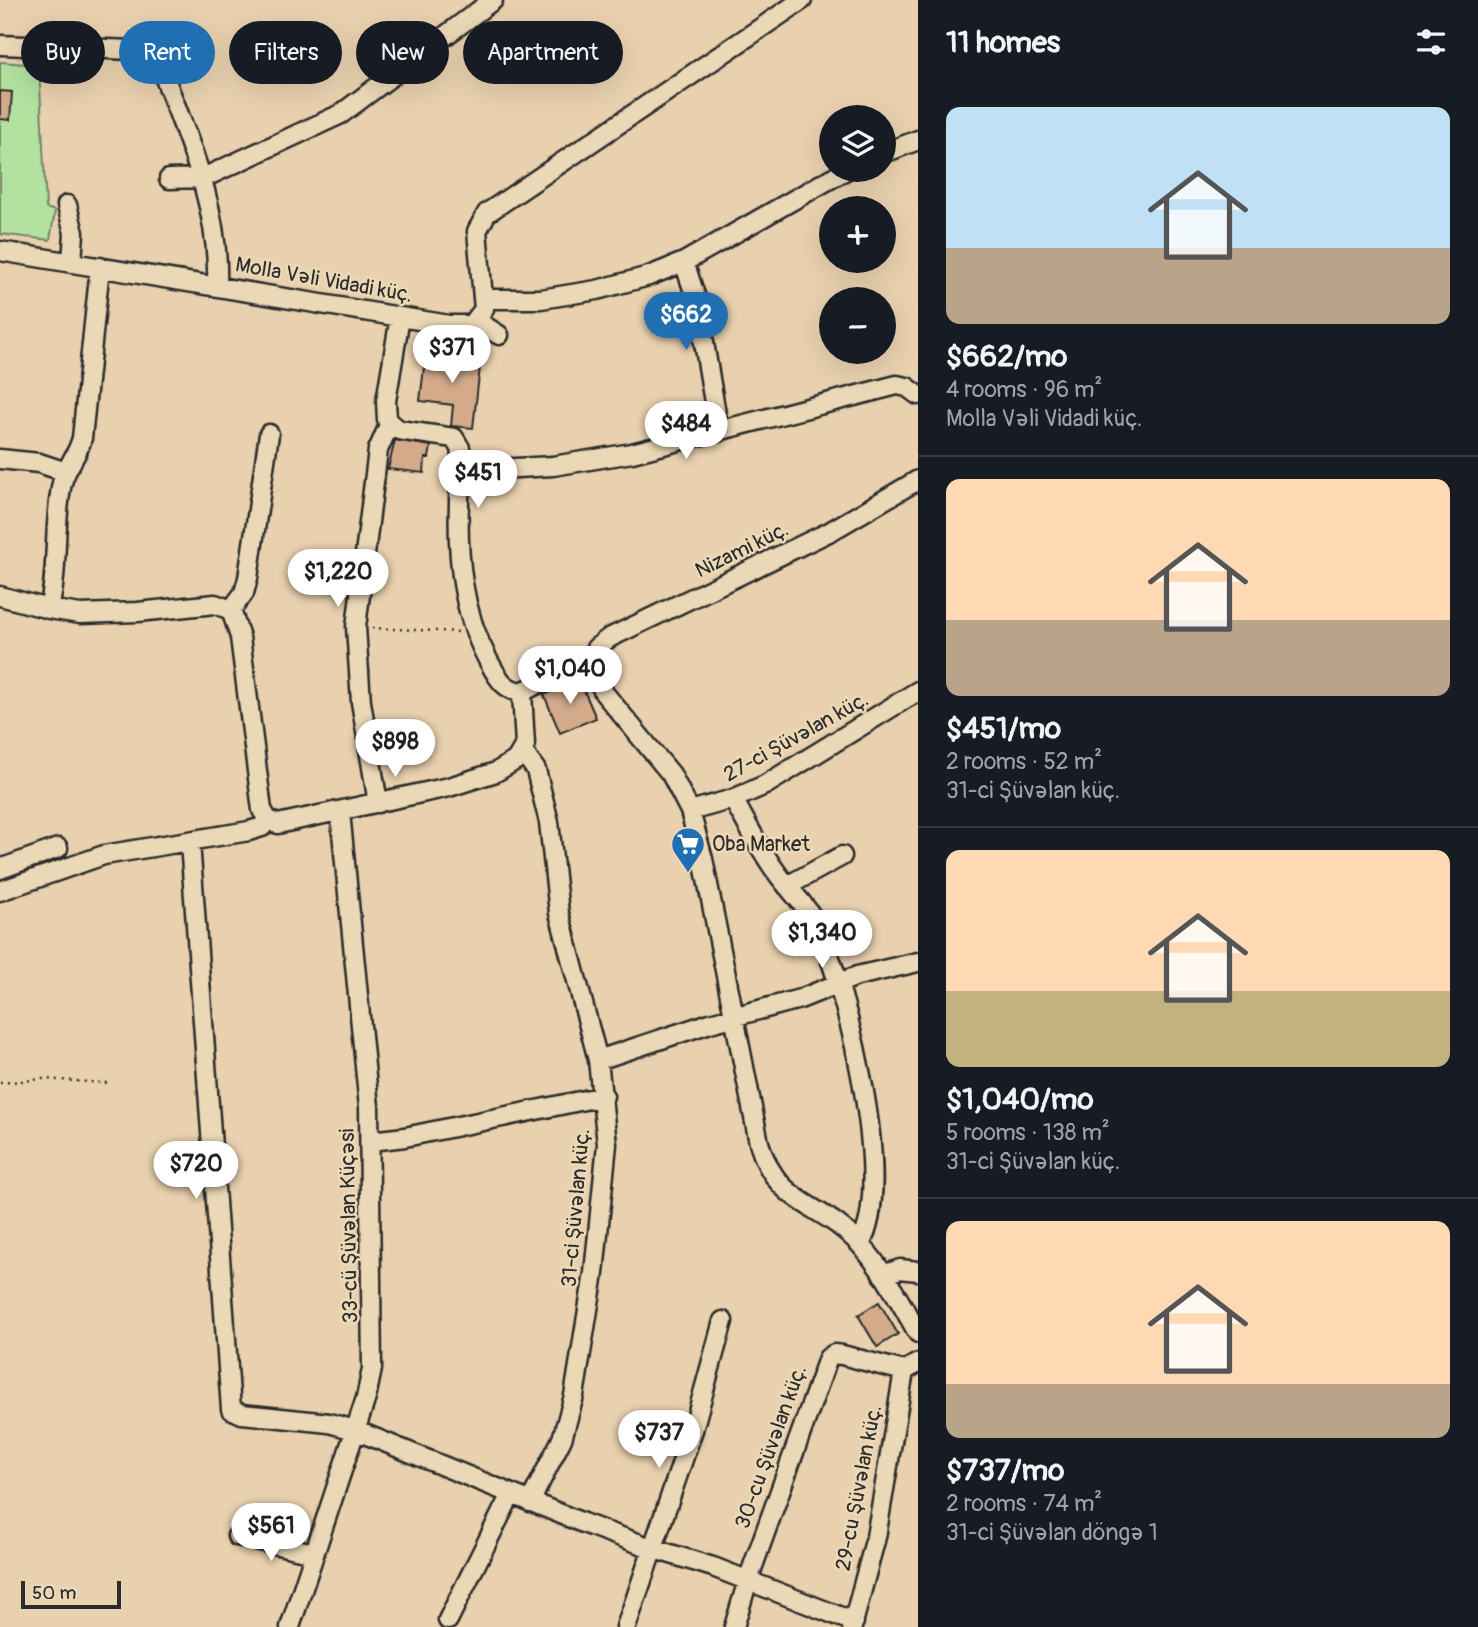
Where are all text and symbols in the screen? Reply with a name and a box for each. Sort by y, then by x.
chip: Buy [21,21,105,84]
chip: Rent [119,21,215,84]
chip: Filters [229,21,342,84]
chip: New [356,21,449,84]
chip: Apartment [463,21,623,84]
icon: filters [1412,23,1450,61]
text: 11 homes [946,24,1060,61]
map controls [819,105,896,364]
button: layers [819,105,896,182]
icon: home [1135,152,1261,278]
button: + [819,196,896,273]
street label: Molla Vəli Vidadi küç. [233,251,415,309]
button: − [819,287,896,364]
pin: $662 [645,292,727,352]
text: $662 [660,300,712,329]
pin: $371 [411,326,493,385]
text: $371 [429,333,475,362]
text: $662/mo [946,338,1067,375]
text: 4 rooms · 96 m² [946,375,1102,404]
pin: $484 [645,402,727,461]
text: Molla Vəli Vidadi küç. [946,404,1142,433]
text: $484 [661,409,711,438]
pin: $451 [437,450,519,510]
text: $451 [454,458,502,487]
street label: Nizami küç. [691,516,793,584]
icon: home [1135,524,1261,650]
pin: $1,220 [281,550,395,609]
text: $1,220 [304,557,372,586]
pin: $1,040 [513,646,627,706]
text: $1,040 [534,654,606,683]
street label: 27-ci Şüvəlan küç. [719,686,873,788]
text: $451/mo [946,710,1061,747]
pin: $898 [354,720,436,779]
text: $898 [371,727,419,756]
text: 2 rooms · 52 m² [946,747,1102,776]
text: 31-ci Şüvəlan küç. [946,776,1120,805]
supermarket icon: Oba Market [669,825,707,874]
place label: Oba Market [712,831,810,858]
icon: home [1135,895,1261,1021]
pin: $1,340 [765,911,879,970]
text: $1,340 [787,918,857,947]
text: $1,040/mo [946,1081,1094,1118]
text: 5 rooms · 138 m² [946,1118,1110,1147]
street label: 33-cü Şüvəlan Küçəsi [334,1128,364,1324]
street label: 31-ci Şüvəlan küç. [556,1128,596,1288]
pin: $720 [155,1142,237,1201]
text: 31-ci Şüvəlan küç. [946,1147,1120,1176]
text: $720 [169,1149,223,1178]
icon: home [1135,1266,1261,1392]
street label: 30-cu Şüvəlan küç. [729,1362,813,1532]
street label: 29-cu Şüvəlan küç. [830,1403,888,1573]
pin: $737 [618,1410,700,1470]
text: $737 [634,1418,684,1447]
text: $737/mo [946,1452,1064,1489]
text: 2 rooms · 74 m² [946,1489,1102,1518]
pin: $561 [230,1504,312,1563]
text: $561 [247,1511,295,1540]
text: 31-ci Şüvəlan döngə 1 [946,1518,1158,1547]
scale bar [21,1578,121,1610]
text: 50 m [32,1581,76,1605]

